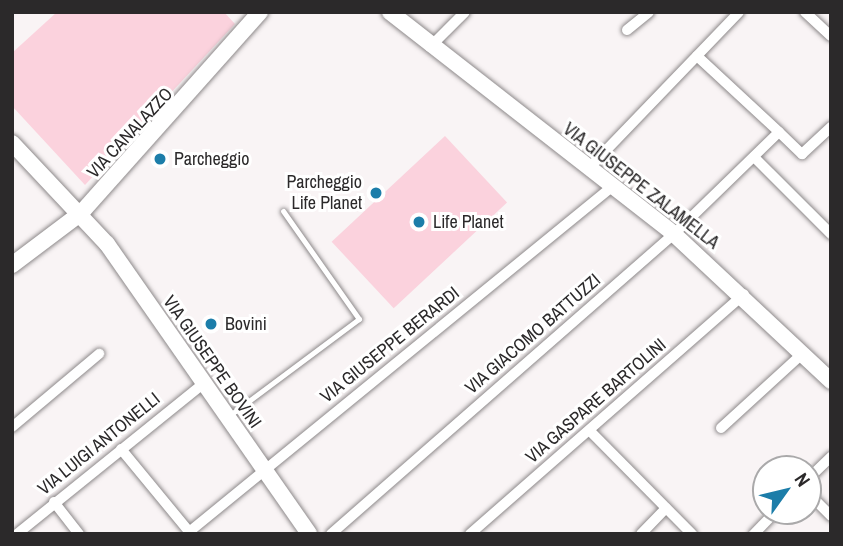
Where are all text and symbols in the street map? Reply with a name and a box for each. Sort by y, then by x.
street label: VIA CANALAZZO [82,83,178,183]
street label: VIA GIUSEPPE ZALAMELLA [558,118,724,254]
place label: Parcheggio [174,148,249,170]
marker: Parcheggio [152,151,168,167]
place label: Parcheggio Life Planet [287,172,362,214]
marker: Parcheggio Life Planet [368,185,384,201]
place label: Life Planet [433,211,504,233]
marker: Life Planet [411,214,427,230]
street label: VIA GIACOMO BATTUZZI [461,269,605,399]
street label: VIA GIUSEPPE BERARDI [316,282,464,408]
street label: VIA GIUSEPPE BOVINI [158,291,266,433]
place label: Bovini [225,313,267,335]
marker: Bovini [203,316,219,332]
street label: VIA GASPARE BARTOLINI [521,334,671,468]
street label: VIA LUIGI ANTONELLI [33,388,165,500]
north arrow [752,455,822,525]
text: N [789,467,817,491]

